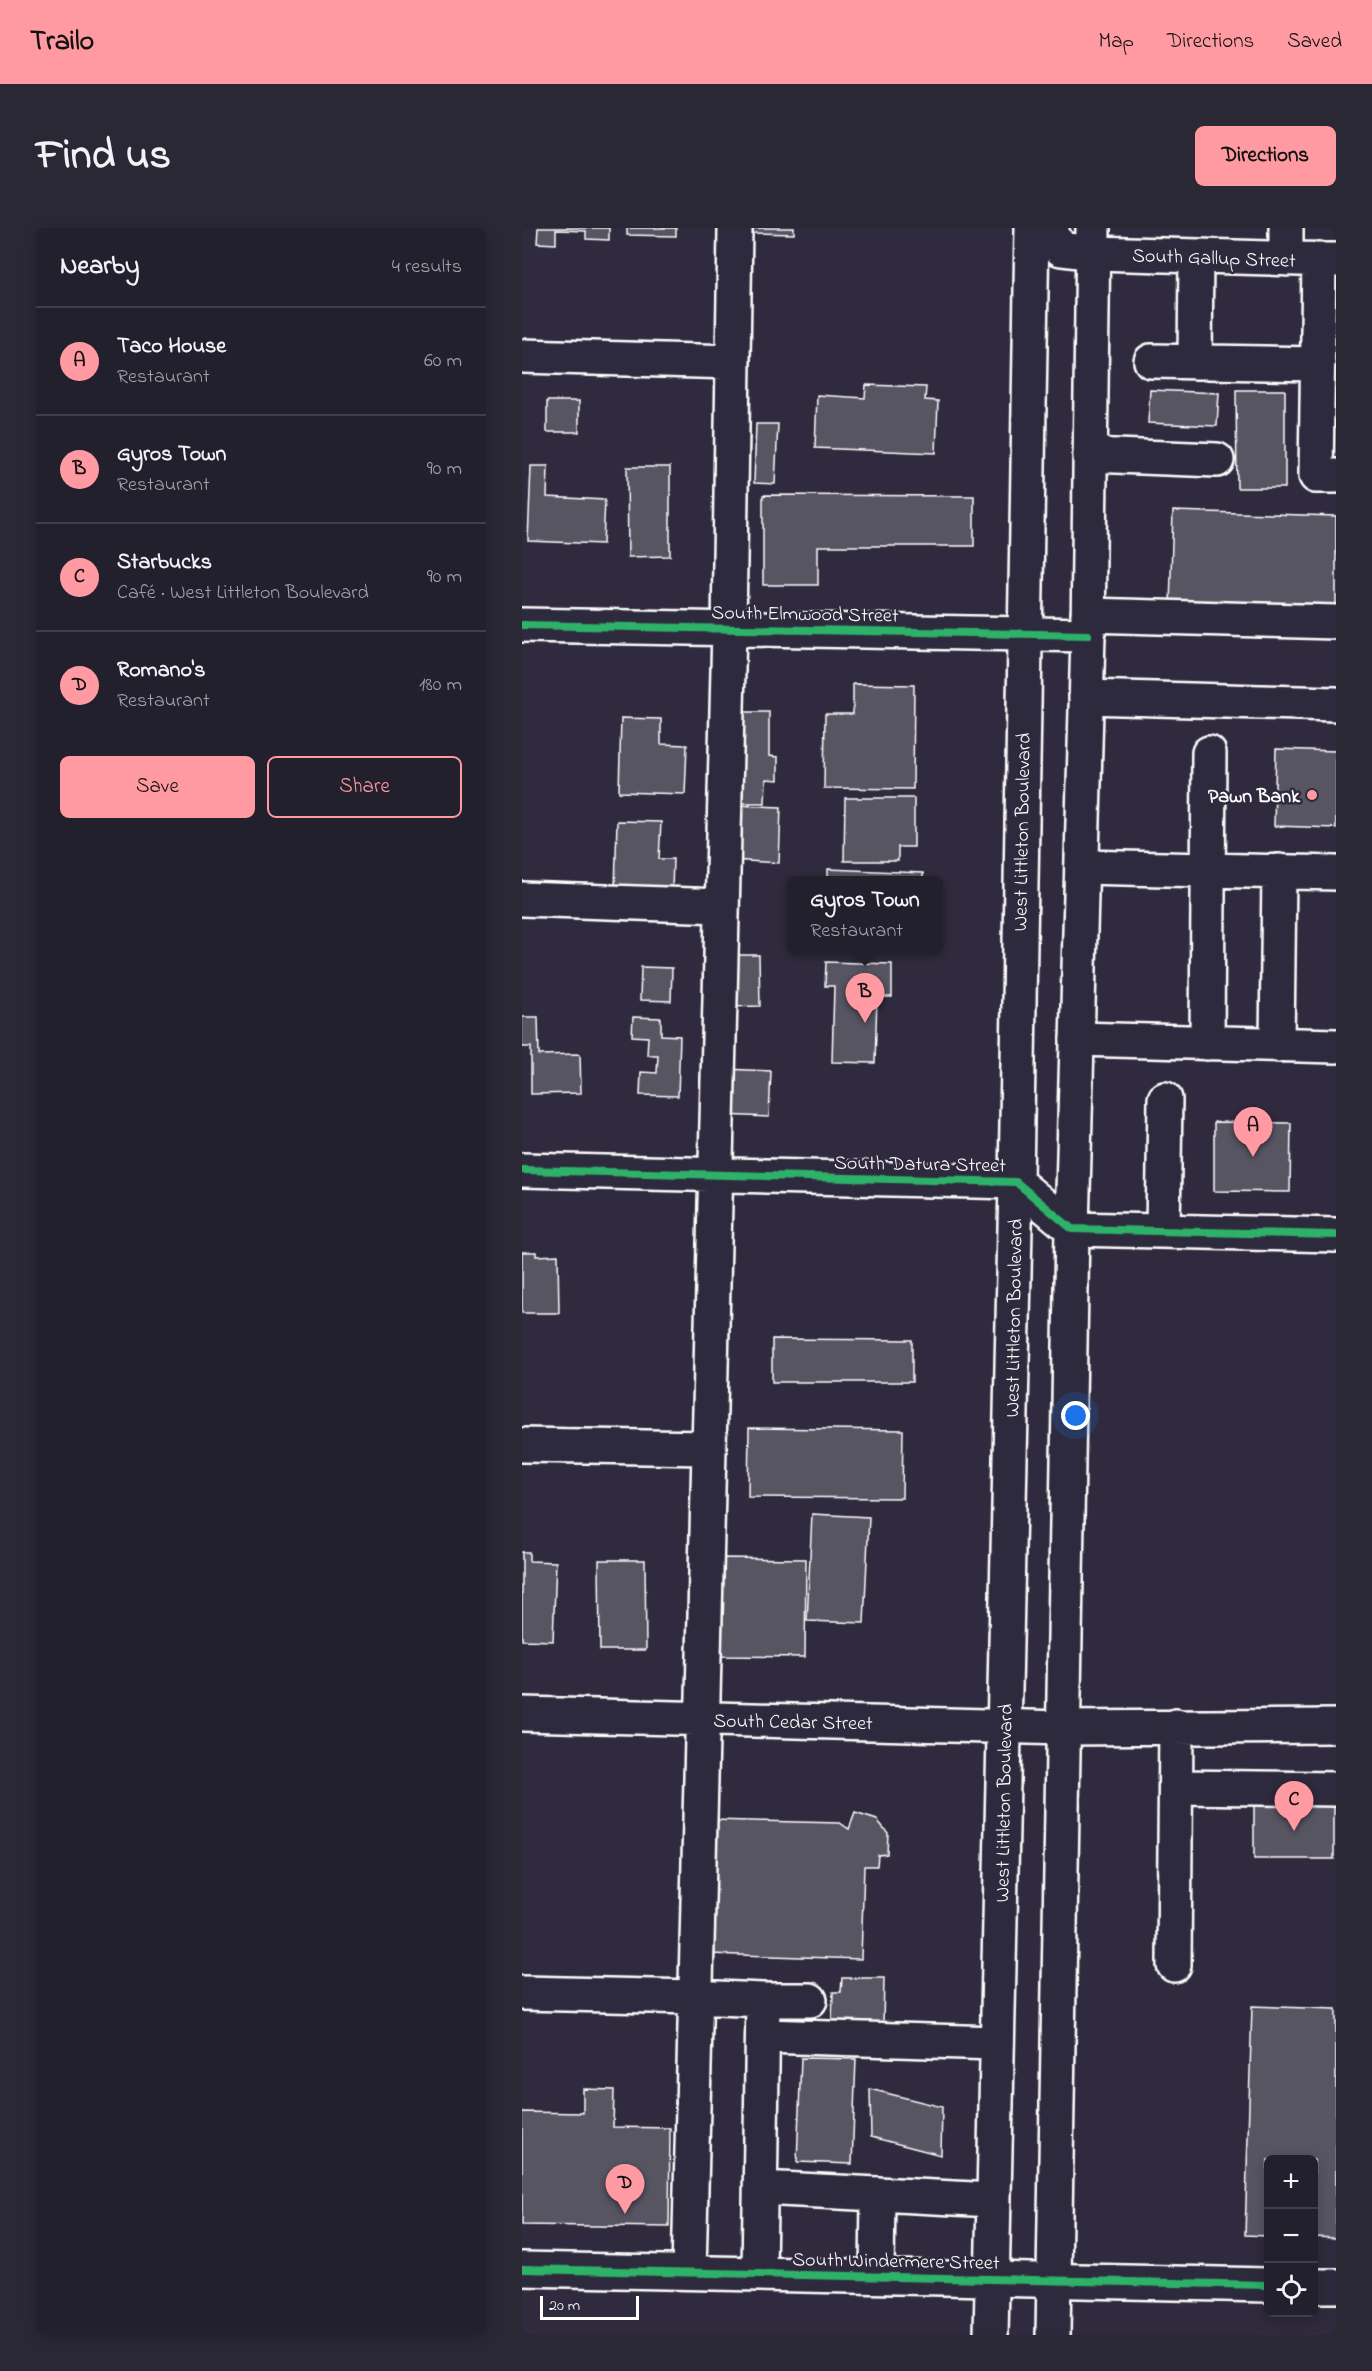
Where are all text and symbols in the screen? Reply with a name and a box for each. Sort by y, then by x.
text: Trailo [30,22,94,63]
text: Map [1098,27,1134,57]
text: Directions [1167,27,1254,57]
text: Saved [1287,27,1342,57]
text: Find us [36,126,171,187]
button: Directions [1195,126,1336,186]
street label: South Gallup Street [1132,242,1296,277]
text: Nearby [60,248,139,286]
text: 4 results [392,253,462,282]
text: Taco House [117,331,226,363]
text: A [73,347,86,376]
text: 60 m [424,347,462,376]
text: Restaurant [117,363,210,392]
text: Gyros Town [117,439,226,471]
text: B [73,455,86,484]
text: 90 m [427,455,462,484]
text: Restaurant [117,471,210,500]
text: Starbucks [117,547,212,579]
text: C [74,563,85,592]
text: 90 m [427,563,462,592]
text: Café · West Littleton Boulevard [117,579,369,608]
street label: South Elmwood Street [711,599,899,632]
text: Romano's [117,655,205,687]
text: D [72,671,87,700]
text: 180 m [419,671,462,700]
text: Restaurant [117,687,210,716]
street label: West Littleton Boulevard [1007,732,1040,932]
button: Save [60,756,255,818]
button: Share [267,756,462,818]
place label: Pawn Bank [1208,783,1301,812]
marker: Pawn Bank [1305,788,1319,802]
popup [787,876,943,954]
text: Gyros Town [810,885,920,917]
text: Restaurant [810,917,903,946]
pin: B [846,974,884,1023]
pin: A [1234,1108,1272,1157]
street label: South Datura Street [834,1150,1006,1182]
street label: West Littleton Boulevard [999,1218,1032,1418]
your location [1061,1401,1090,1430]
street label: West Littleton Boulevard [989,1703,1022,1903]
street label: South Cedar Street [713,1708,873,1739]
pin: C [1274,1782,1314,1831]
map controls [1264,2155,1318,2317]
button: + [1264,2155,1318,2209]
pin: D [606,2164,644,2214]
button: − [1264,2209,1318,2263]
street label: South Windermere Street [792,2246,1000,2279]
button: locate [1264,2263,1318,2317]
scale bar [540,2293,639,2320]
text: 20 m [549,2294,580,2318]

